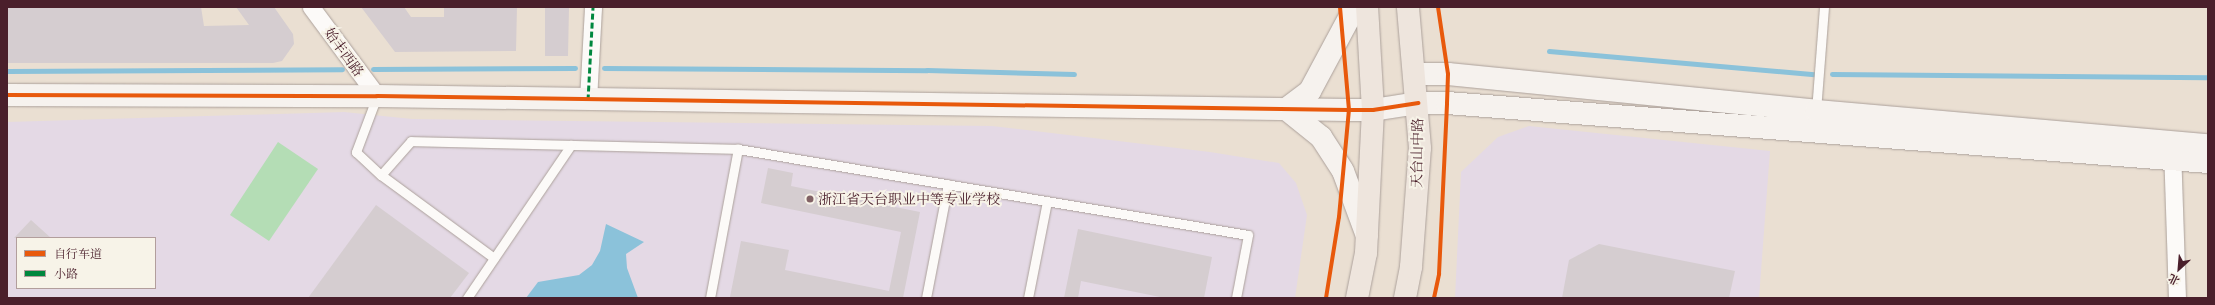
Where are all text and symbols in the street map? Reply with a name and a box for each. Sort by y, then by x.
street label: 始丰西路 [321,24,367,80]
street label: 天台山中路 [1408,118,1426,188]
place label: 浙江省天台职业中等专业学校 [818,191,1000,207]
marker: 浙江省天台职业中等专业学校 [805,194,815,204]
legend [16,237,156,289]
text: 自行车道 [54,245,102,262]
north arrow [2159,249,2199,289]
text: 小路 [54,265,78,282]
text: 北 [2165,270,2182,289]

